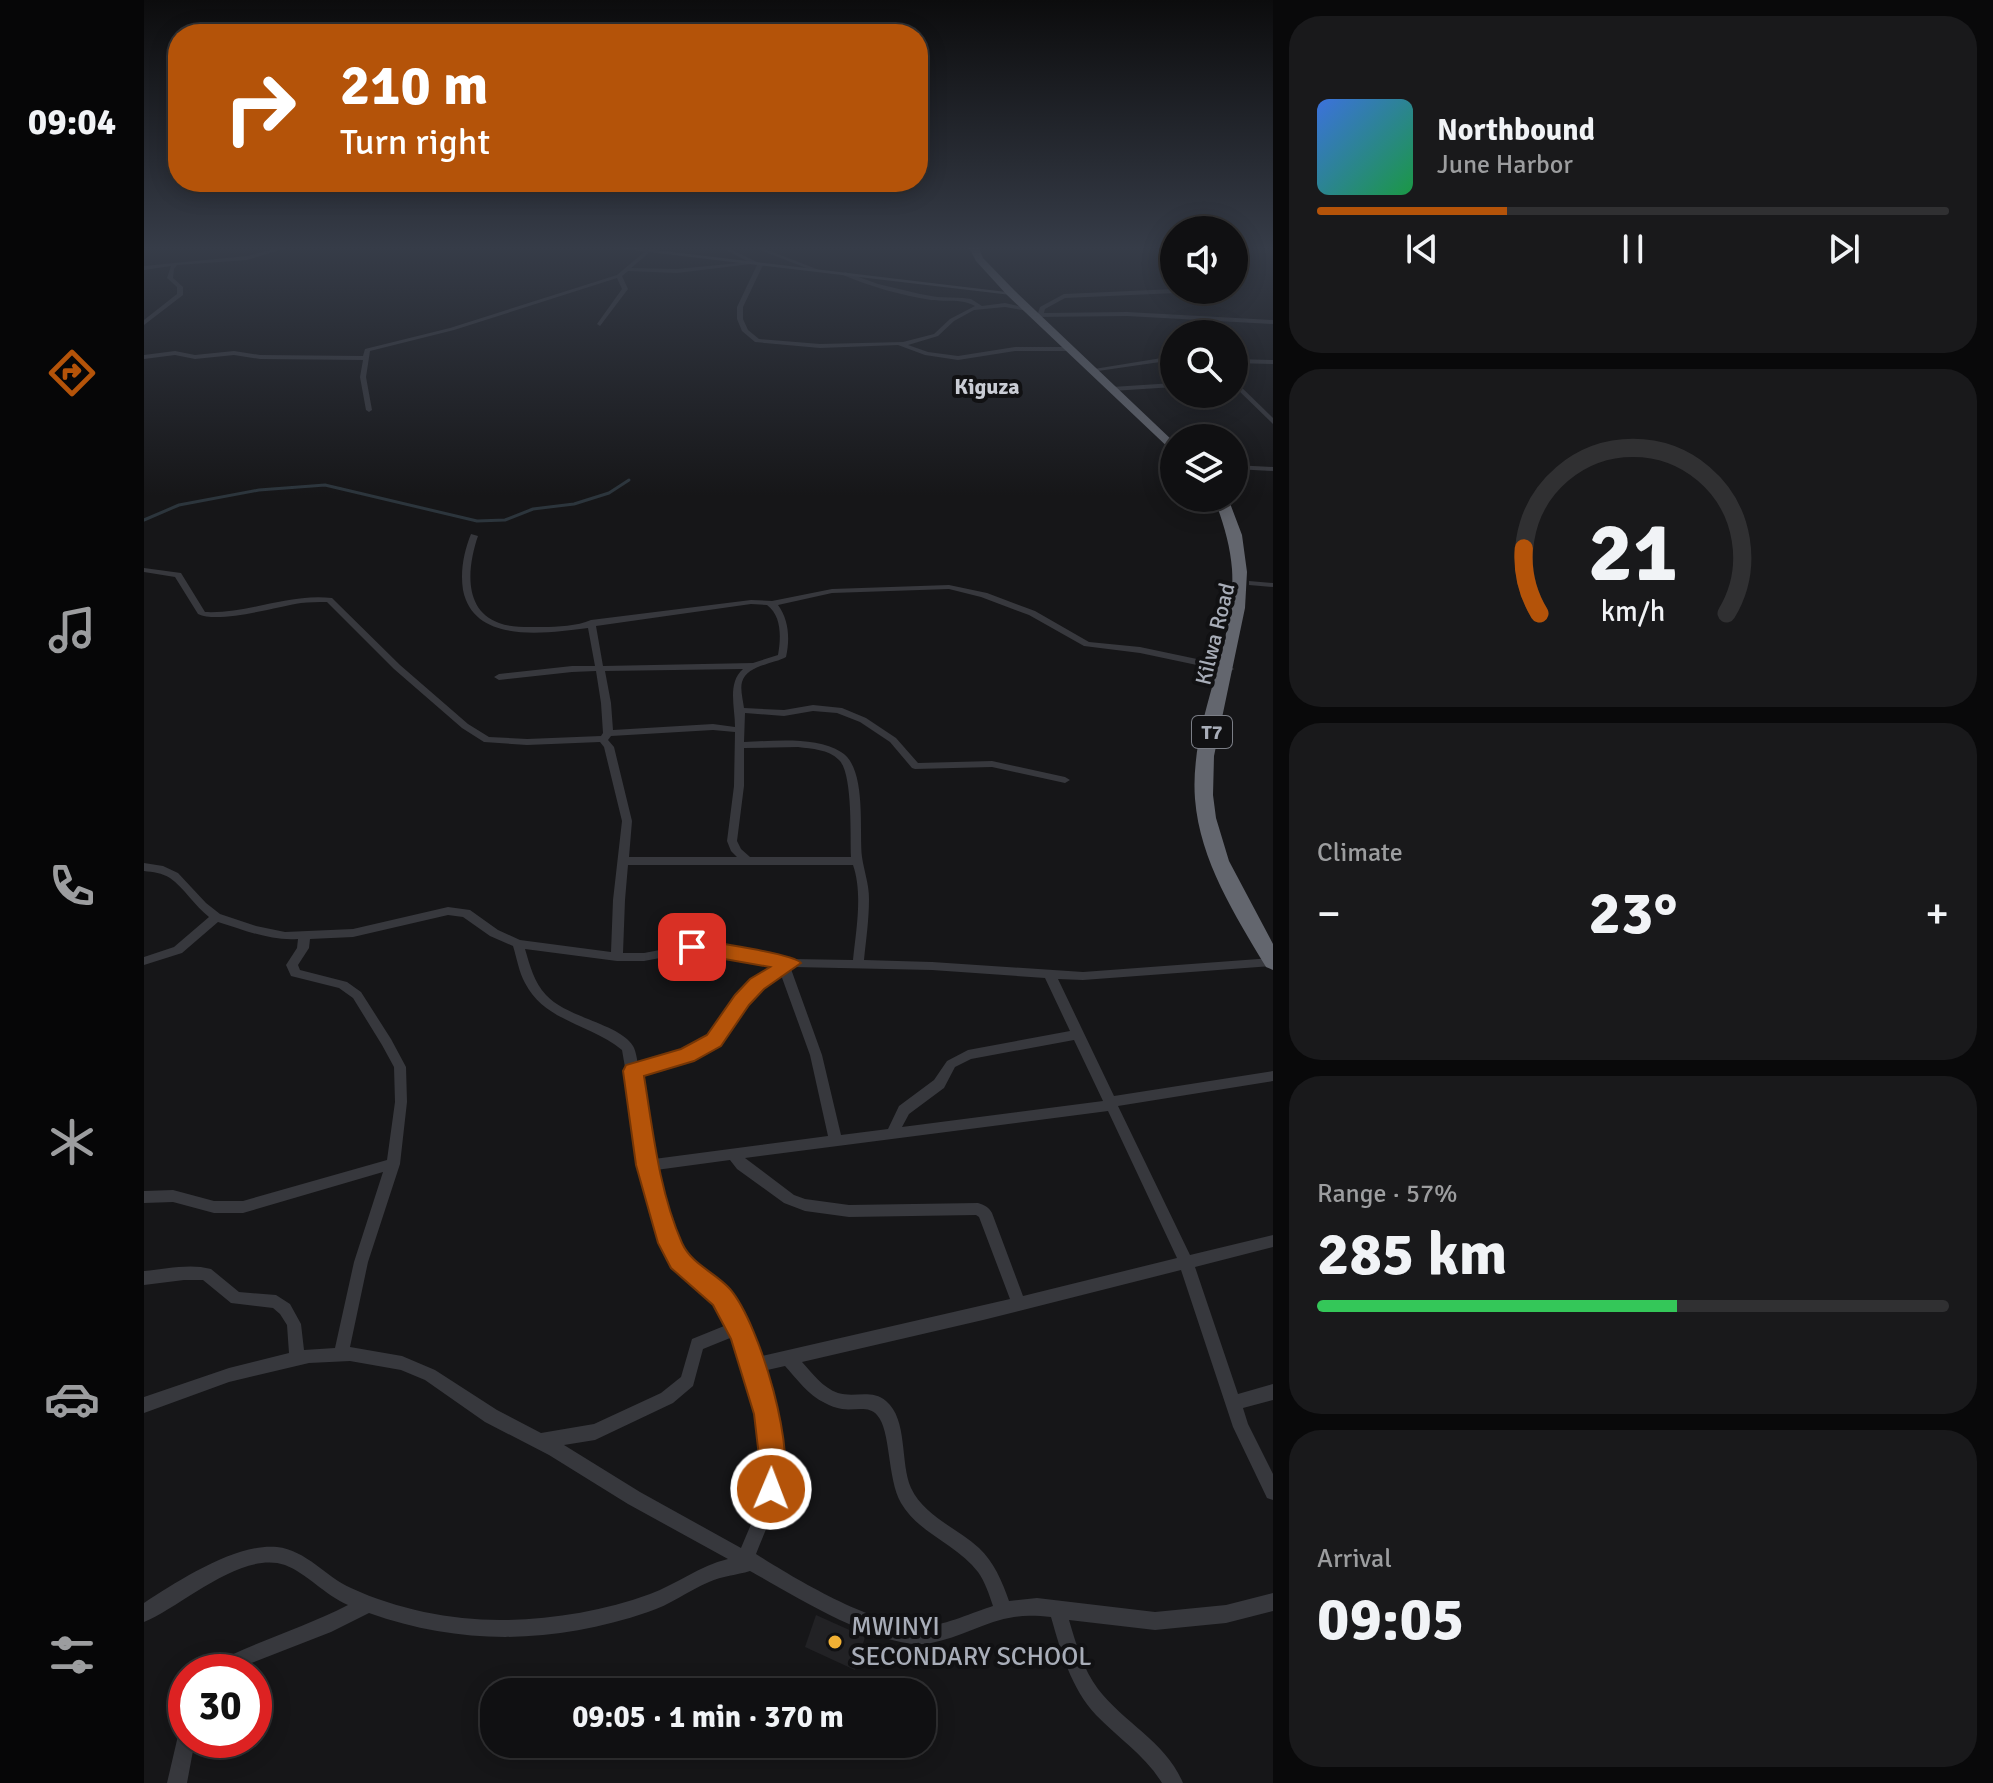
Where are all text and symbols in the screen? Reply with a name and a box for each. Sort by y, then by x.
text: 210 m [340,51,488,120]
icon: right [208,56,312,160]
text: 09:04 [28,100,116,145]
text: Northbound [1437,112,1595,149]
text: Turn right [340,120,490,165]
text: June Harbor [1437,149,1573,181]
map controls [1160,216,1248,512]
button: sound [1160,216,1248,304]
icon: previous [1400,227,1444,271]
icon: pause [1611,227,1655,271]
icon: next [1822,227,1866,271]
button: search [1160,320,1248,408]
icon: directions [44,345,100,401]
district label: Kiguza [954,373,1020,400]
button: layers [1160,424,1248,512]
text: 21 [1588,502,1678,604]
street label: Kilwa Road [1189,580,1241,688]
text: km/h [1601,594,1665,629]
icon: music [44,602,100,658]
road number: T7 [1192,716,1232,748]
text: Climate [1317,837,1403,869]
icon: phone [44,858,100,914]
text: 23° [1589,877,1677,951]
text: − [1317,887,1341,941]
text: + [1925,887,1949,941]
pin [658,913,726,981]
icon: arrive [670,925,714,969]
icon: climate [44,1114,100,1170]
text: Range · 57% [1317,1178,1458,1210]
text: 285 km [1317,1218,1507,1292]
icon: car [44,1371,100,1427]
position arrow [729,1447,813,1531]
text: Arrival [1317,1543,1392,1575]
text: 09:05 [1317,1583,1464,1657]
place label: MWINYI SECONDARY SCHOOL [851,1611,1092,1673]
icon: filters [44,1627,100,1683]
marker: MWINYI SECONDARY SCHOOL [826,1633,844,1651]
speed limit sign: 30 [168,1654,272,1758]
text: 09:05 · 1 min · 370 m [572,1699,844,1736]

